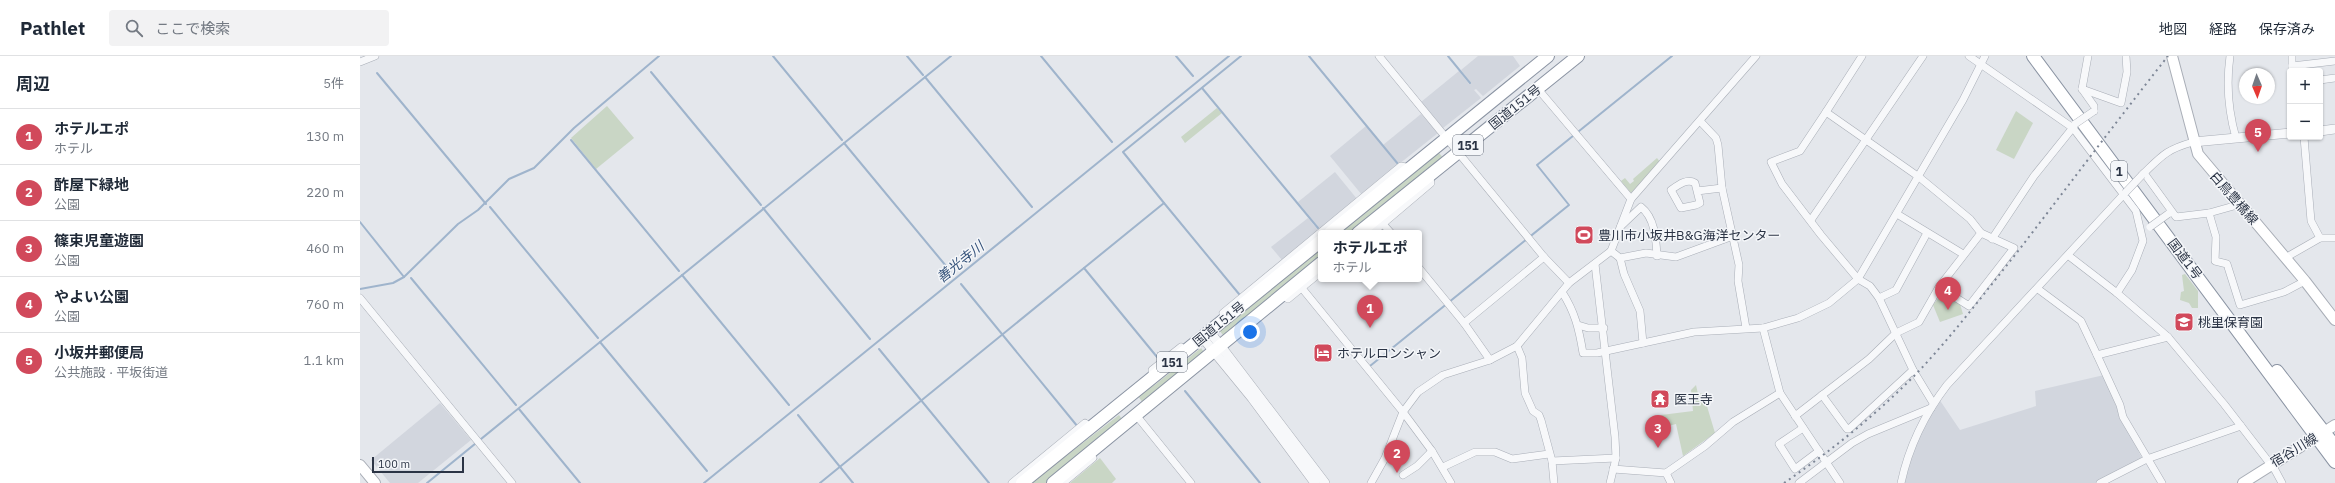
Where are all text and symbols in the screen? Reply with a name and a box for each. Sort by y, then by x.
search box [109,10,389,46]
text: Pathlet [20,16,85,40]
icon: search [123,17,145,39]
text: ここで検索 [155,19,230,38]
text: 地図 [2159,20,2187,38]
text: 経路 [2209,20,2237,38]
text: 保存済み [2259,20,2315,38]
north arrow [2239,68,2275,104]
map controls [2287,68,2323,140]
button: + [2287,68,2323,104]
text: 周辺 [16,73,50,95]
text: 5件 [323,75,344,92]
street label: 国道151号 [1485,81,1545,133]
button: − [2287,104,2323,140]
text: ホテルエポ [54,119,129,138]
pin: 5 [2245,119,2271,152]
text: 1 [25,128,33,145]
text: 130 m [306,128,344,145]
road number: 151 [1453,135,1483,155]
text: ホテル [54,140,93,157]
road number: 1 [2111,161,2127,181]
street label: 白鳥豊橋線 [2206,168,2262,228]
text: 酢屋下緑地 [54,175,129,194]
text: 2 [25,184,33,201]
text: 220 m [306,184,344,201]
text: 公園 [54,196,80,213]
sports icon: 豊川市小坂井B&G海洋センター [1573,224,1595,246]
place label: 豊川市小坂井B&G海洋センター [1598,227,1781,244]
popup [1318,230,1422,282]
text: 篠束児童遊園 [54,231,144,250]
street label: 国道1号 [2164,235,2206,283]
water label: 善光寺川 [933,236,989,287]
text: ホテルエポ [1332,238,1408,257]
text: 3 [25,240,33,257]
text: 460 m [306,240,344,257]
text: 公園 [54,252,80,269]
text: ホテル [1332,259,1372,276]
pin: 4 [1935,277,1961,310]
text: やよい公園 [54,287,129,306]
pin: 1 [1357,295,1383,328]
text: 4 [25,296,33,313]
text: 760 m [306,296,344,313]
street label: 国道151号 [1189,298,1249,350]
text: 公園 [54,308,80,325]
school or university icon: 桃里保育園 [2173,311,2195,333]
place label: 桃里保育園 [2198,314,2263,331]
your location [1240,322,1260,342]
hotel icon: ホテルロンシャン [1312,342,1334,364]
text: 小坂井郵便局 [54,343,144,362]
place label: ホテルロンシャン [1337,345,1441,362]
text: 5 [25,352,33,369]
text: 1.1 km [304,352,344,369]
road number: 151 [1157,352,1187,372]
text: 公共施設 · 平坂街道 [54,364,168,381]
temple icon: 医王寺 [1649,388,1671,410]
place label: 医王寺 [1674,391,1713,408]
pin: 3 [1645,415,1671,448]
street label: 宿谷川線 [2267,429,2321,471]
pin: 2 [1384,440,1410,473]
scale bar [372,455,464,474]
text: 100 m [378,457,410,471]

